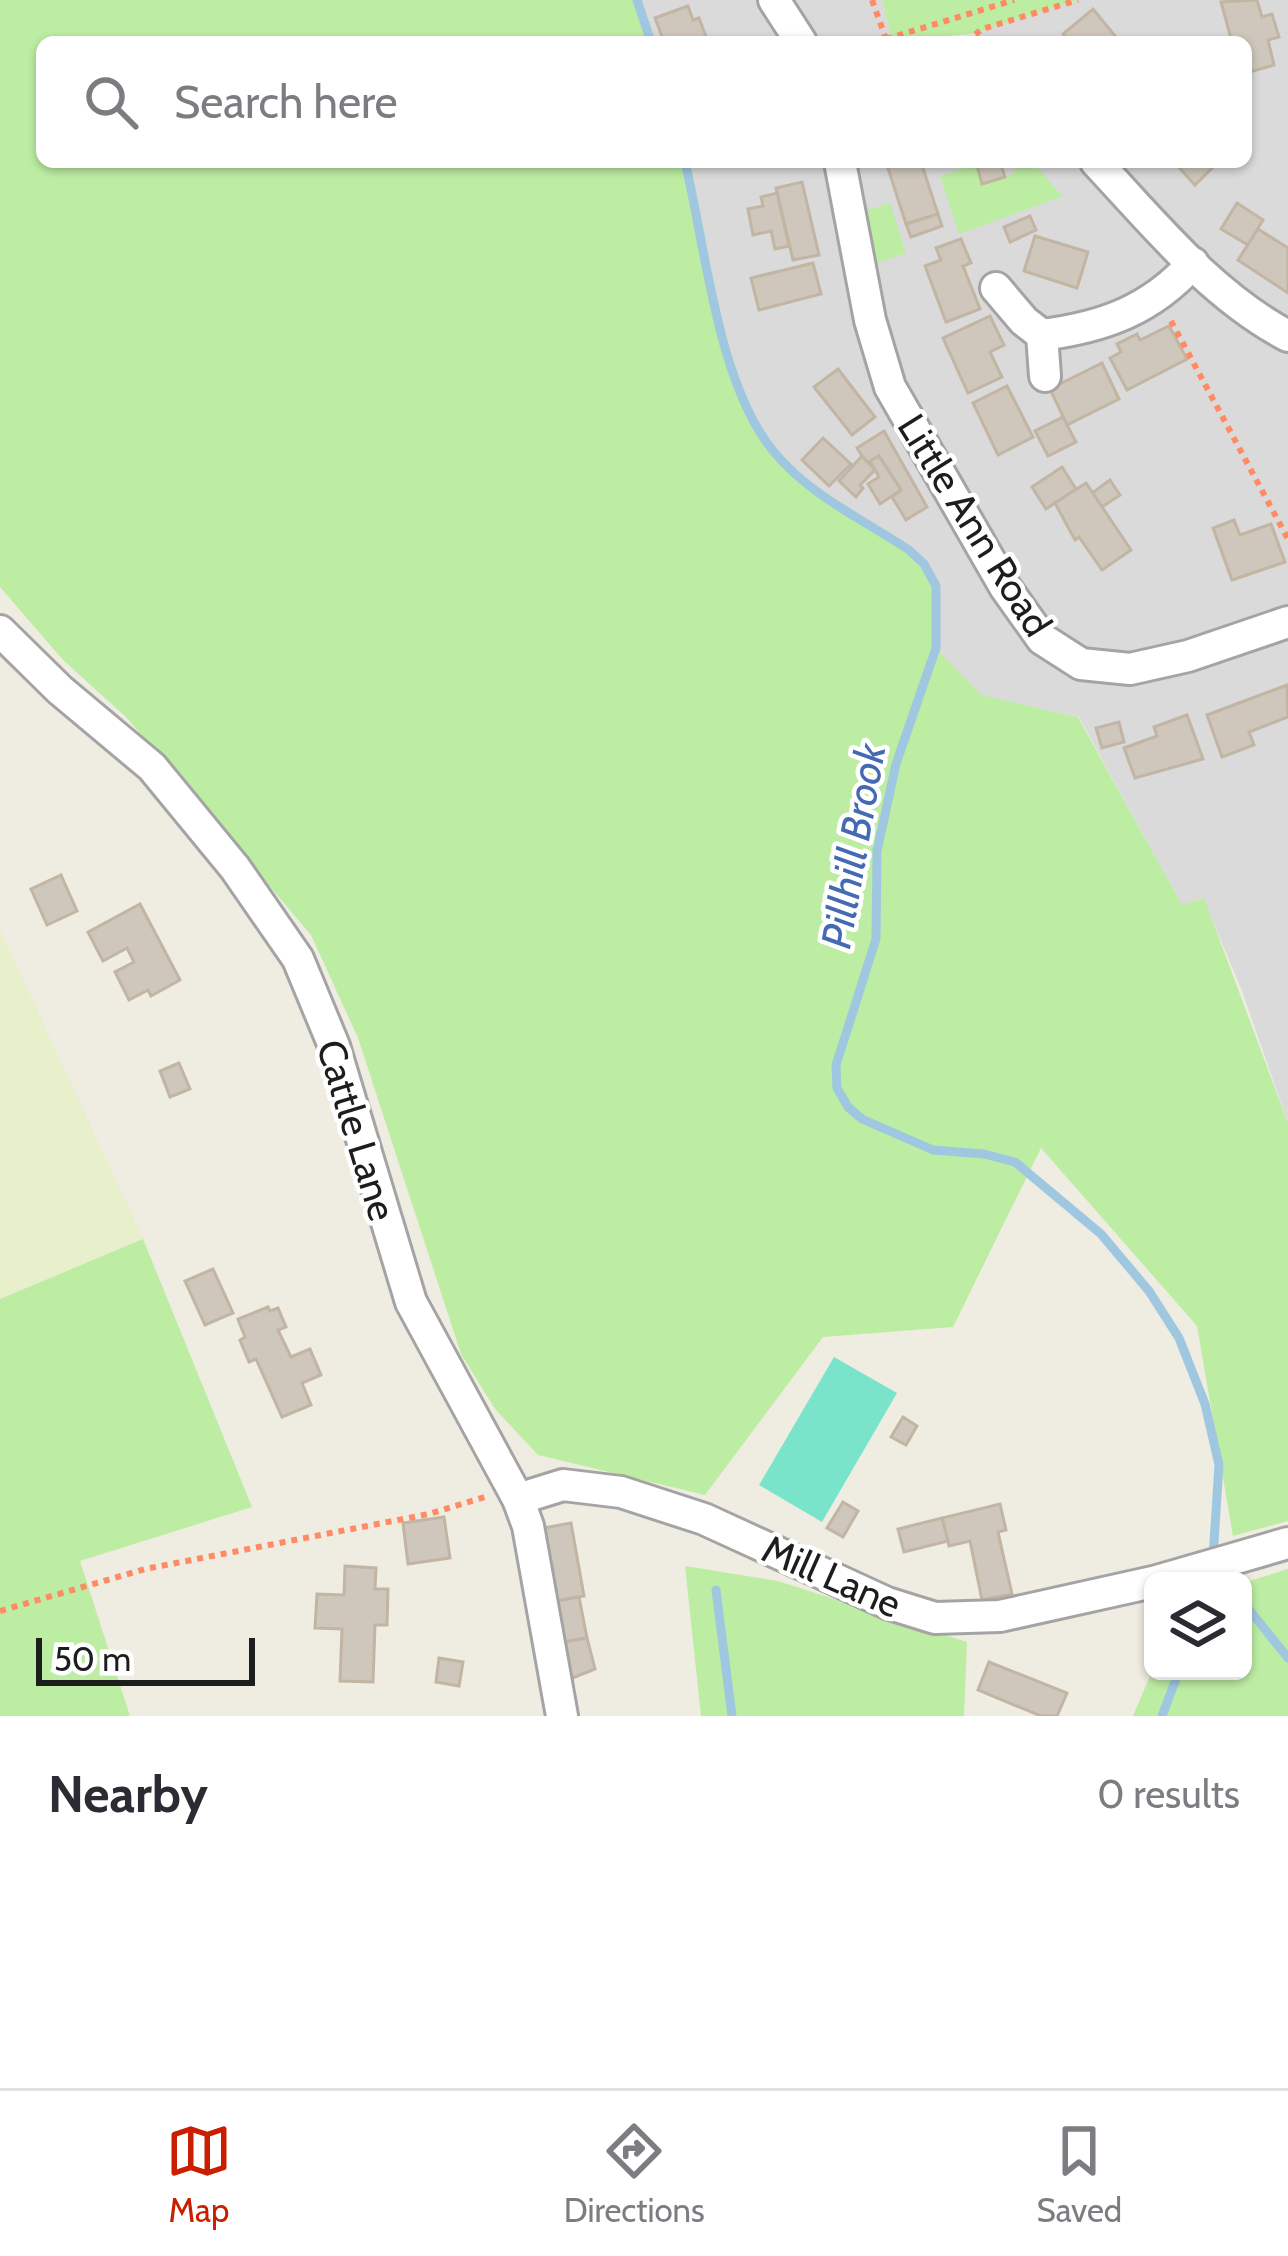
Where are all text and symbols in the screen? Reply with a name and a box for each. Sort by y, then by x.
search box [36,36,1252,168]
icon: search [78,69,144,135]
text: Search here [174,75,398,129]
street label: Little Ann Road [888,405,1062,645]
water label: Pillhill Brook [809,739,897,952]
street label: Cattle Lane [307,1034,407,1226]
street label: Mill Lane [755,1524,909,1628]
map controls [1144,1572,1252,1680]
button: layers [1144,1572,1252,1680]
scale bar [36,1632,255,1685]
text: 50 m [54,1639,131,1679]
text: Nearby [48,1763,208,1825]
text: 0 results [1097,1770,1240,1818]
tab: Map [166,2118,232,2230]
tab: Directions [564,2118,705,2230]
tab: Saved [1036,2118,1122,2230]

